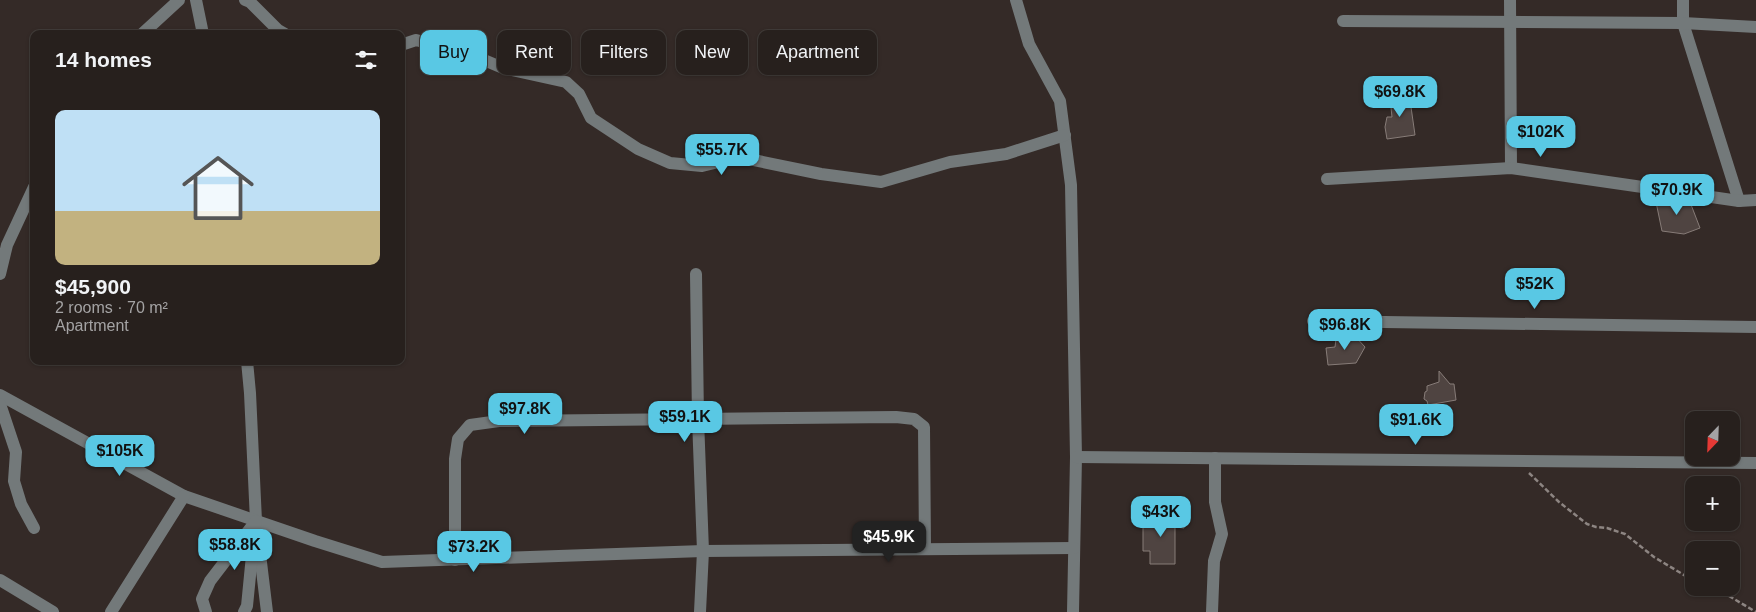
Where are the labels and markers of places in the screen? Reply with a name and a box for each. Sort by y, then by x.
pin: $69.8K [1359,76,1441,118]
pin: $102K [1506,116,1576,158]
pin: $55.7K [681,134,763,176]
pin: $70.9K [1636,174,1718,216]
pin: $52K [1505,268,1565,310]
pin: $96.8K [1304,308,1386,351]
pin: $97.8K [484,392,566,435]
pin: $59.1K [644,400,726,443]
pin: $91.6K [1375,404,1457,446]
pin: $105K [85,434,155,477]
pin: $43K [1131,496,1191,538]
pin: $45.9K [848,520,930,563]
pin: $58.8K [194,528,276,571]
pin: $73.2K [433,530,515,573]

